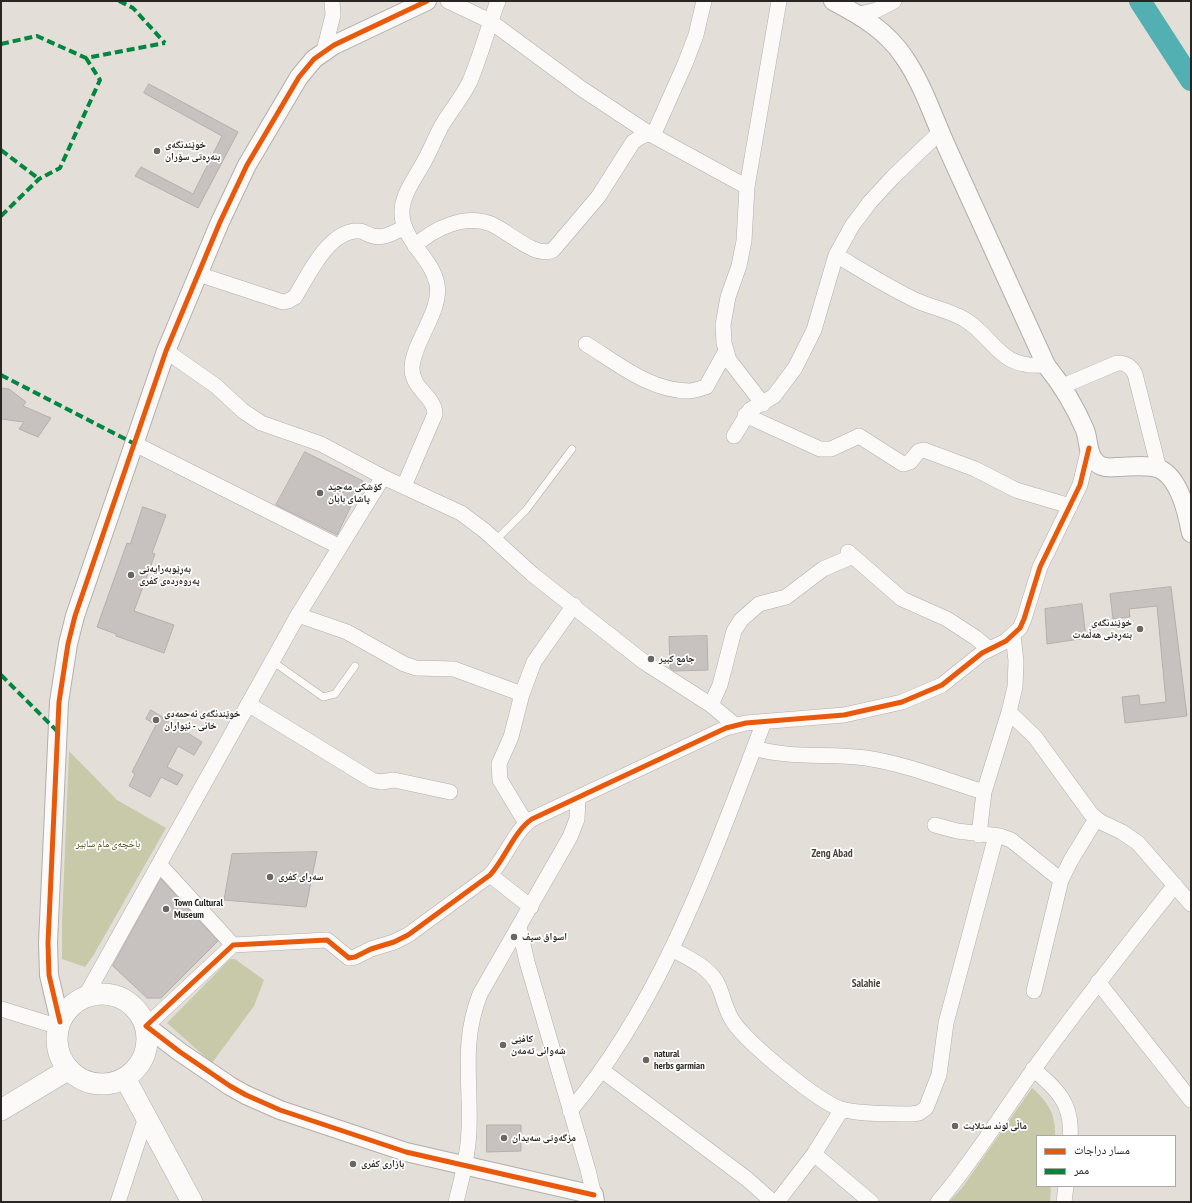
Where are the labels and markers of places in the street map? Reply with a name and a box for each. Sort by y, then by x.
place label: خوێندنگەی بنەڕەتی سۆران [165,139,220,162]
marker: خوێندنگەی بنەڕەتی سۆران [152,146,162,156]
place label: کۆشکی مەجید پاشای بابان [328,481,382,504]
marker: کۆشکی مەجید پاشای بابان [315,488,325,498]
place label: بەڕێوبەرایەتی پەروەردەی کفری [139,563,200,586]
marker: بەڕێوبەرایەتی پەروەردەی کفری [126,570,136,580]
place label: خوێندنگەی بنەڕەتی هەڵمەت [1072,617,1132,640]
marker: خوێندنگەی بنەڕەتی هەڵمەت [1135,624,1145,634]
place label: جامع كبير [659,653,695,665]
marker: جامع كبير [646,654,656,664]
place label: خوێندنگەی ئەحمەدی خانی - ئێواران [164,708,240,732]
marker: خوێندنگەی ئەحمەدی خانی - ئێواران [151,715,161,725]
place label: سەرای کفری [278,871,324,883]
marker: سەرای کفری [265,872,275,882]
place label: Town Cultural Museum [174,897,223,920]
marker: Town Cultural Museum [161,904,171,914]
place label: اسواق سيف [522,931,567,943]
marker: اسواق سيف [509,932,519,942]
place label: کافێی شەوانی تەمەن [511,1033,566,1056]
marker: کافێی شەوانی تەمەن [498,1040,508,1050]
place label: natural herbs garmian [654,1048,705,1072]
marker: natural herbs garmian [641,1055,651,1065]
place label: ماڵی لوند ستلایت [963,1120,1027,1132]
marker: ماڵی لوند ستلایت [950,1121,960,1131]
place label: مزگەوتی سەیدان [512,1132,576,1144]
marker: مزگەوتی سەیدان [499,1133,509,1143]
place label: بازاری کفری [361,1158,404,1170]
marker: بازاری کفری [348,1159,358,1169]

